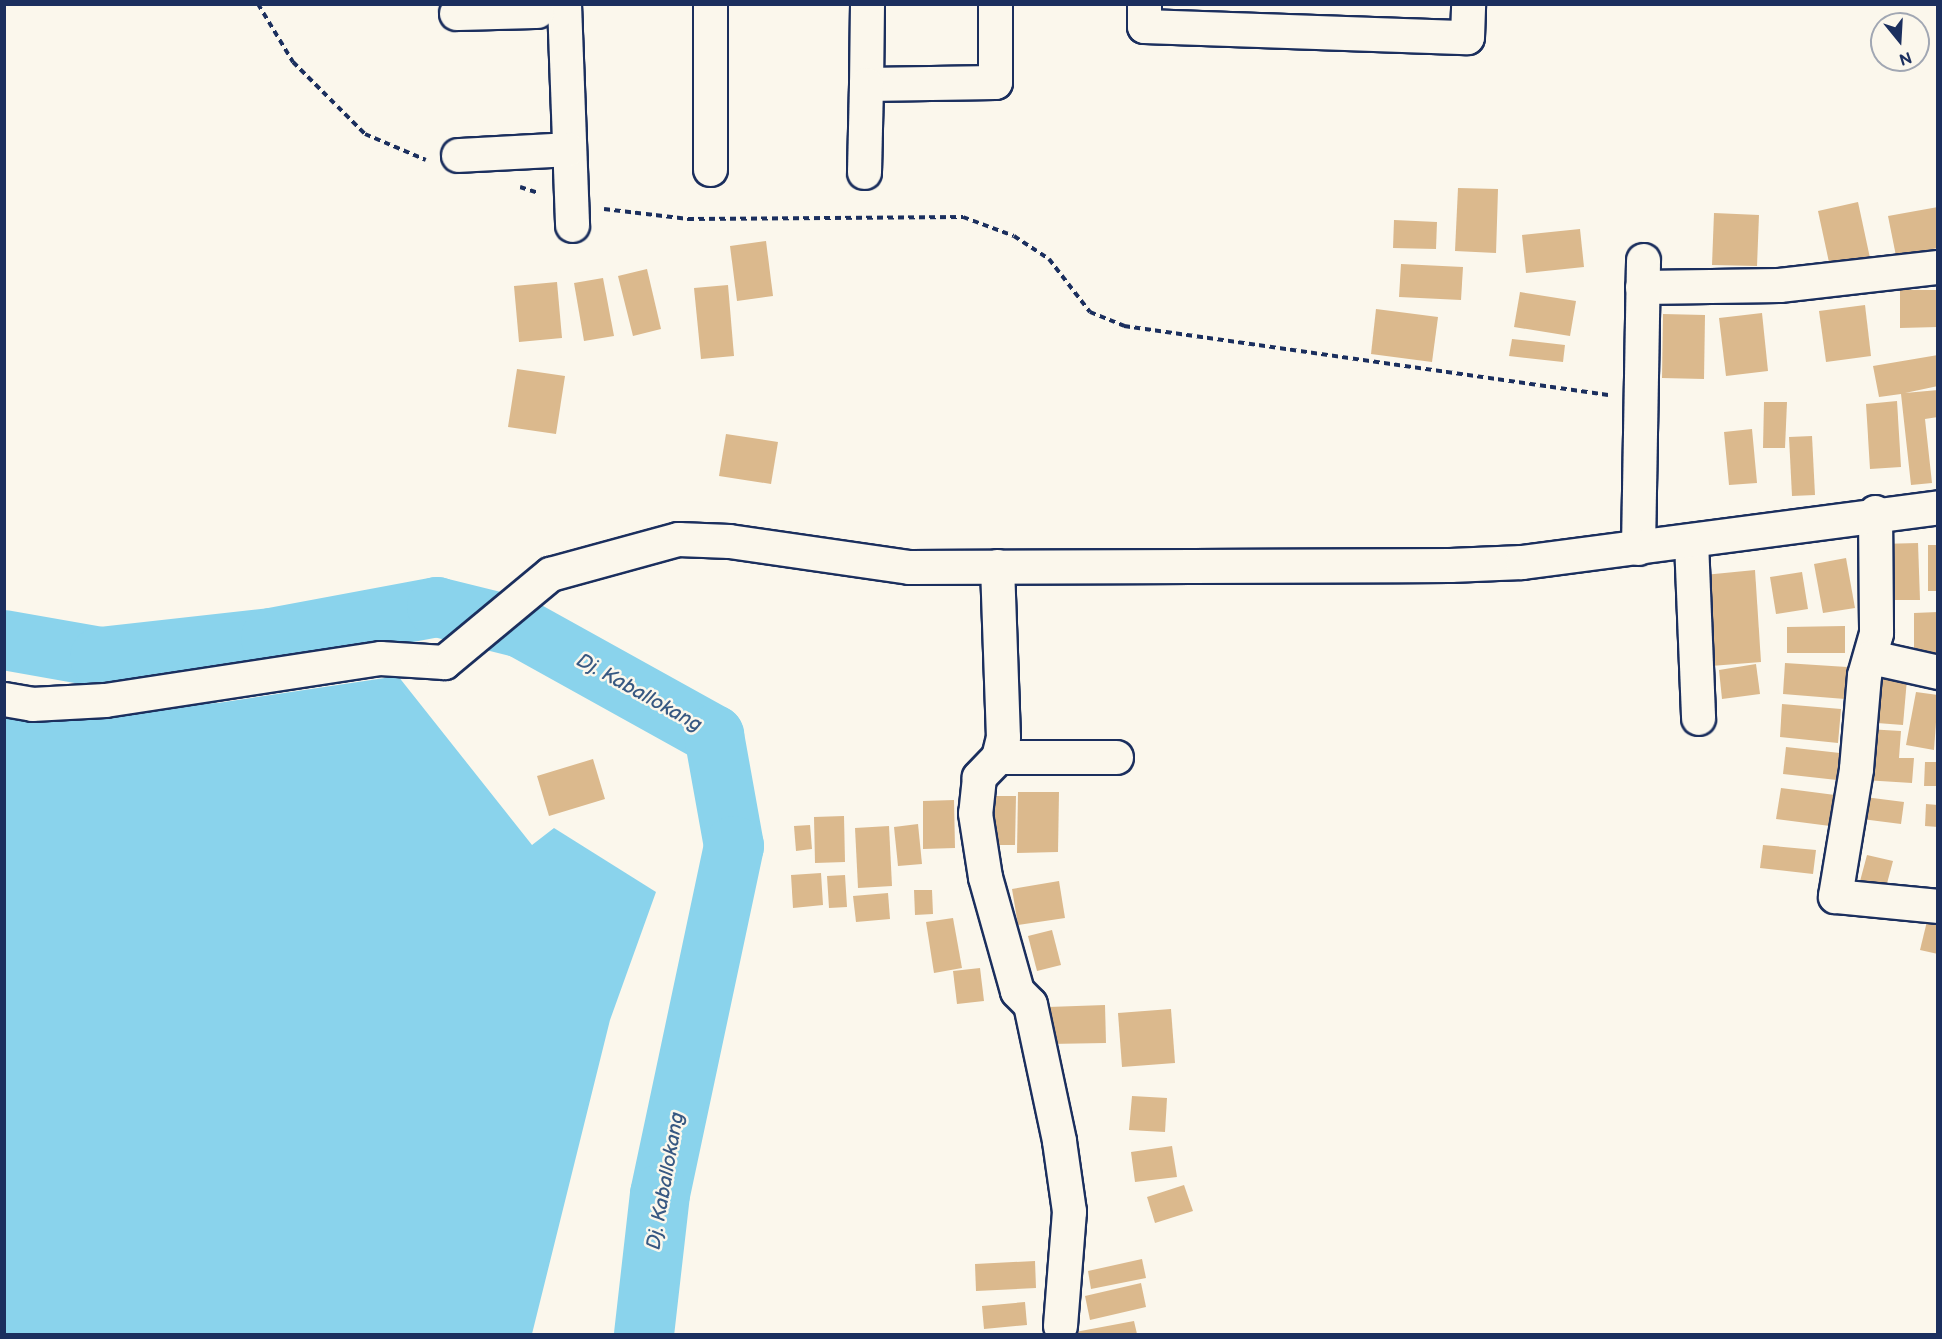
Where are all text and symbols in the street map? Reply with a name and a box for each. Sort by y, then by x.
north arrow [1870,12,1930,72]
text: N [1896,47,1914,69]
water label: Dj. Kaballokang [572,649,706,737]
water label: Dj. Kaballokang [642,1110,690,1252]

